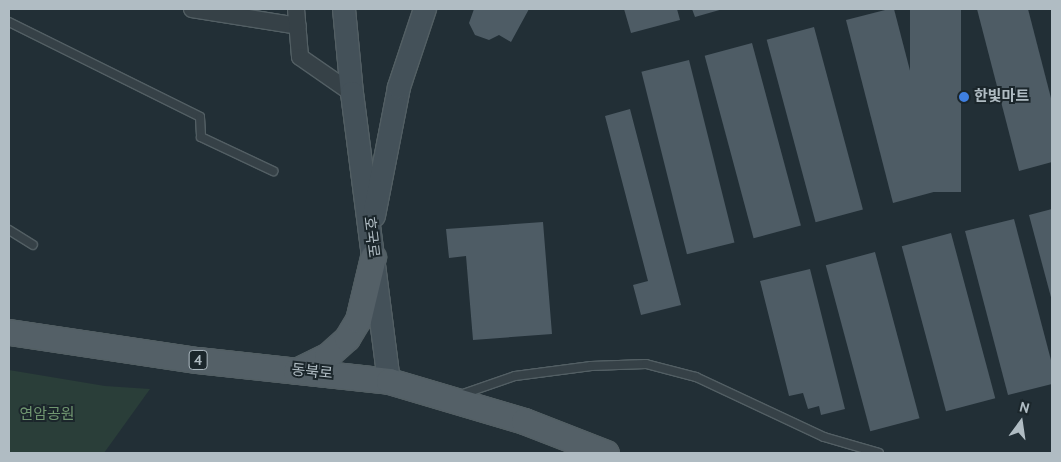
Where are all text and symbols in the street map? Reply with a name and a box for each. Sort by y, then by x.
place label: 한빛마트 [974,88,1029,106]
marker: 한빛마트 [958,91,970,103]
street label: 호국로 [360,215,382,259]
road number: 4 [188,348,208,372]
street label: 동북로 [290,361,334,383]
north arrow [996,397,1046,447]
text: N [1018,398,1032,417]
park label: 연암공원 [19,406,75,424]

